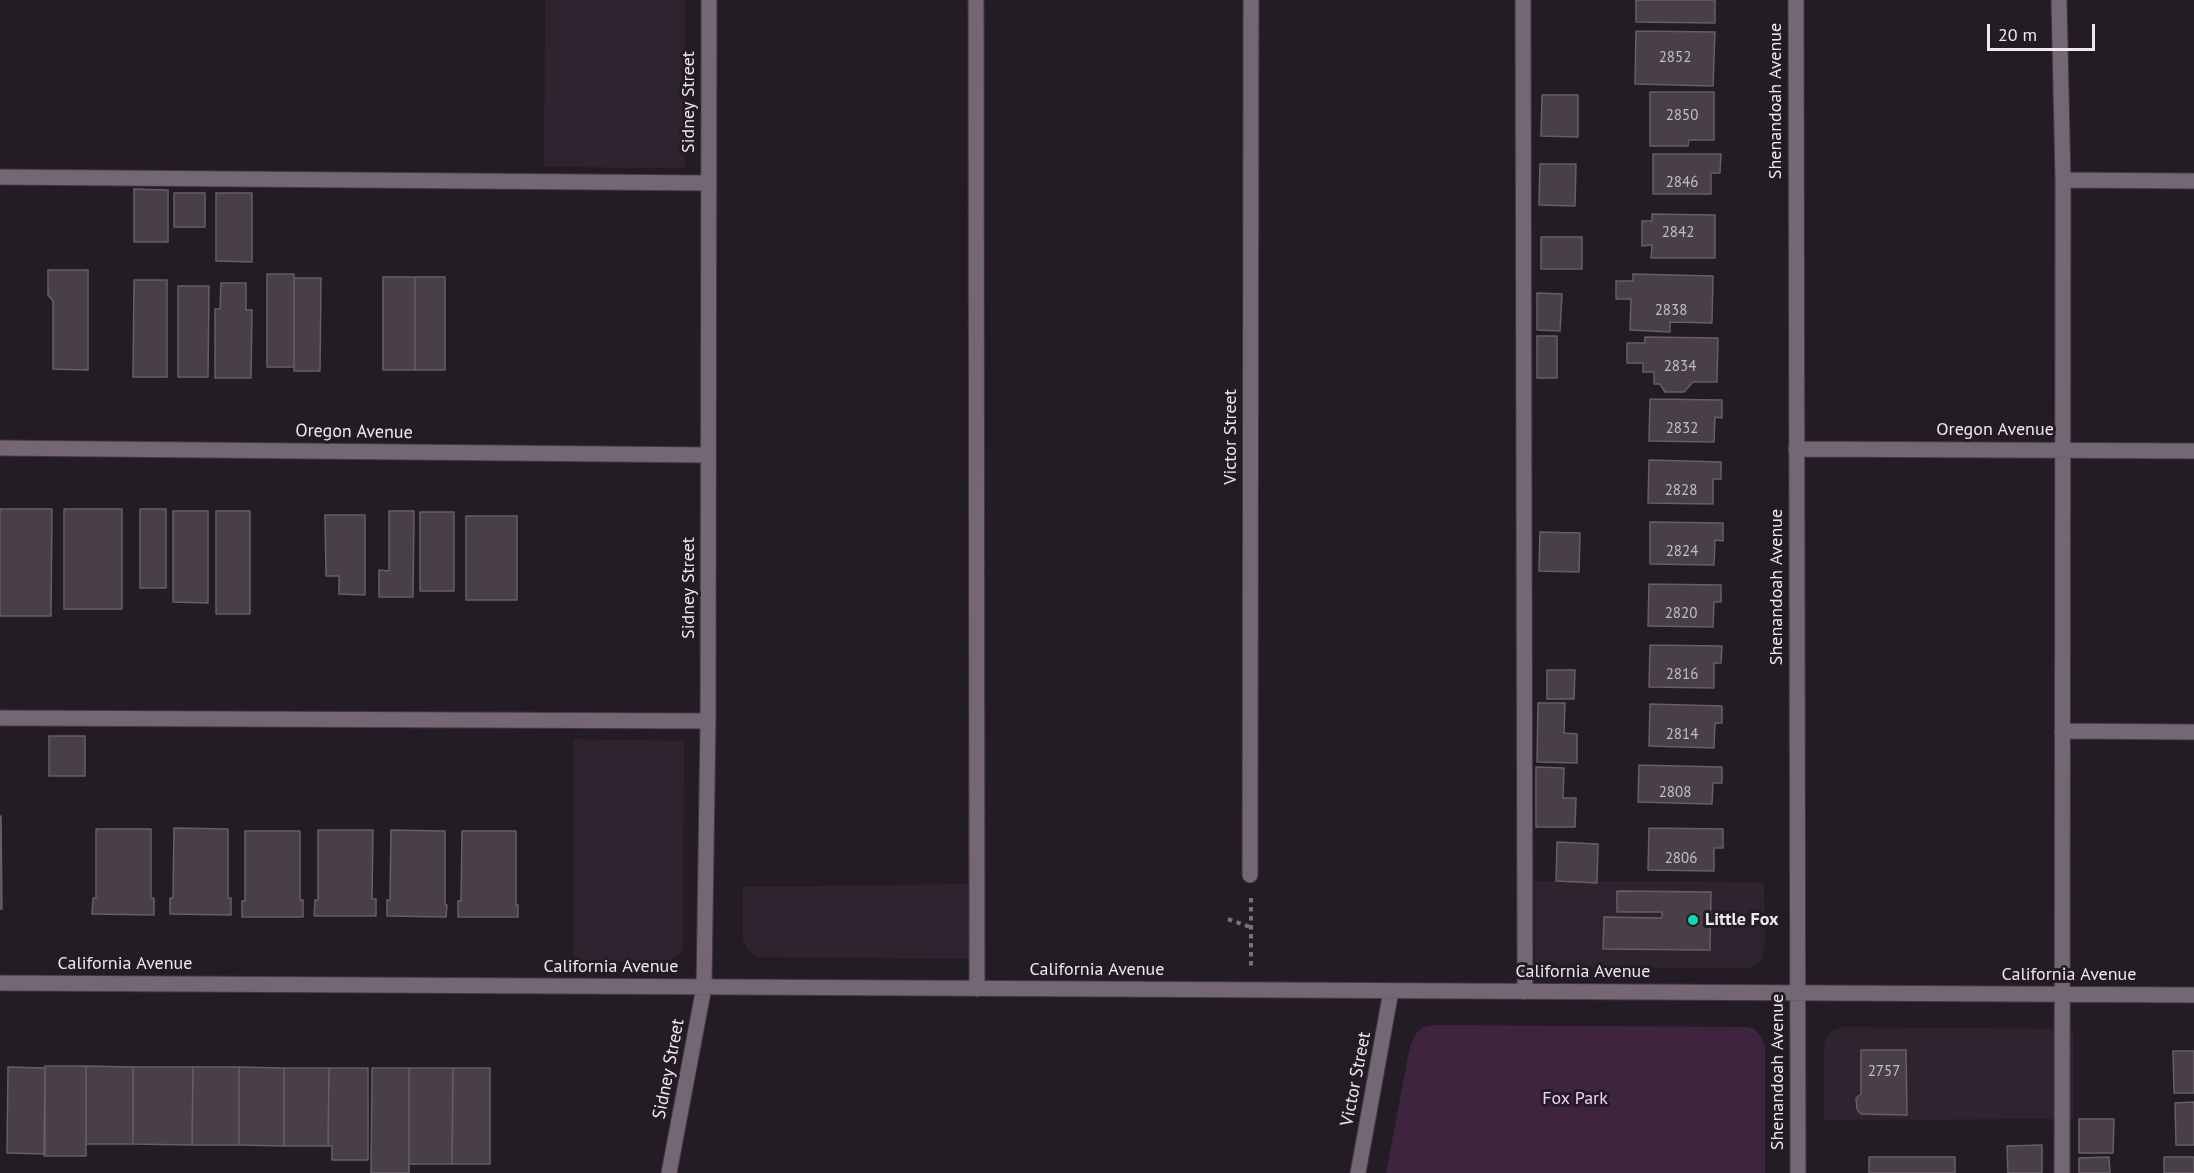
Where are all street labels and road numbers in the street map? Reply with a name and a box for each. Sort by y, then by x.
street label: Shenandoah Avenue [1765,23,1787,179]
street label: Sidney Street [678,51,700,153]
street label: Victor Street [1220,389,1242,485]
street label: Oregon Avenue [1936,419,2054,441]
street label: Oregon Avenue [295,420,413,444]
street label: Shenandoah Avenue [1766,509,1788,665]
street label: Sidney Street [678,537,700,639]
street label: California Avenue [58,953,192,975]
street label: California Avenue [544,956,678,978]
street label: California Avenue [1030,959,1164,981]
street label: California Avenue [1516,961,1650,983]
street label: California Avenue [2002,964,2136,986]
street label: Shenandoah Avenue [1767,994,1789,1150]
street label: Sidney Street [649,1017,689,1121]
street label: Victor Street [1336,1030,1376,1128]

